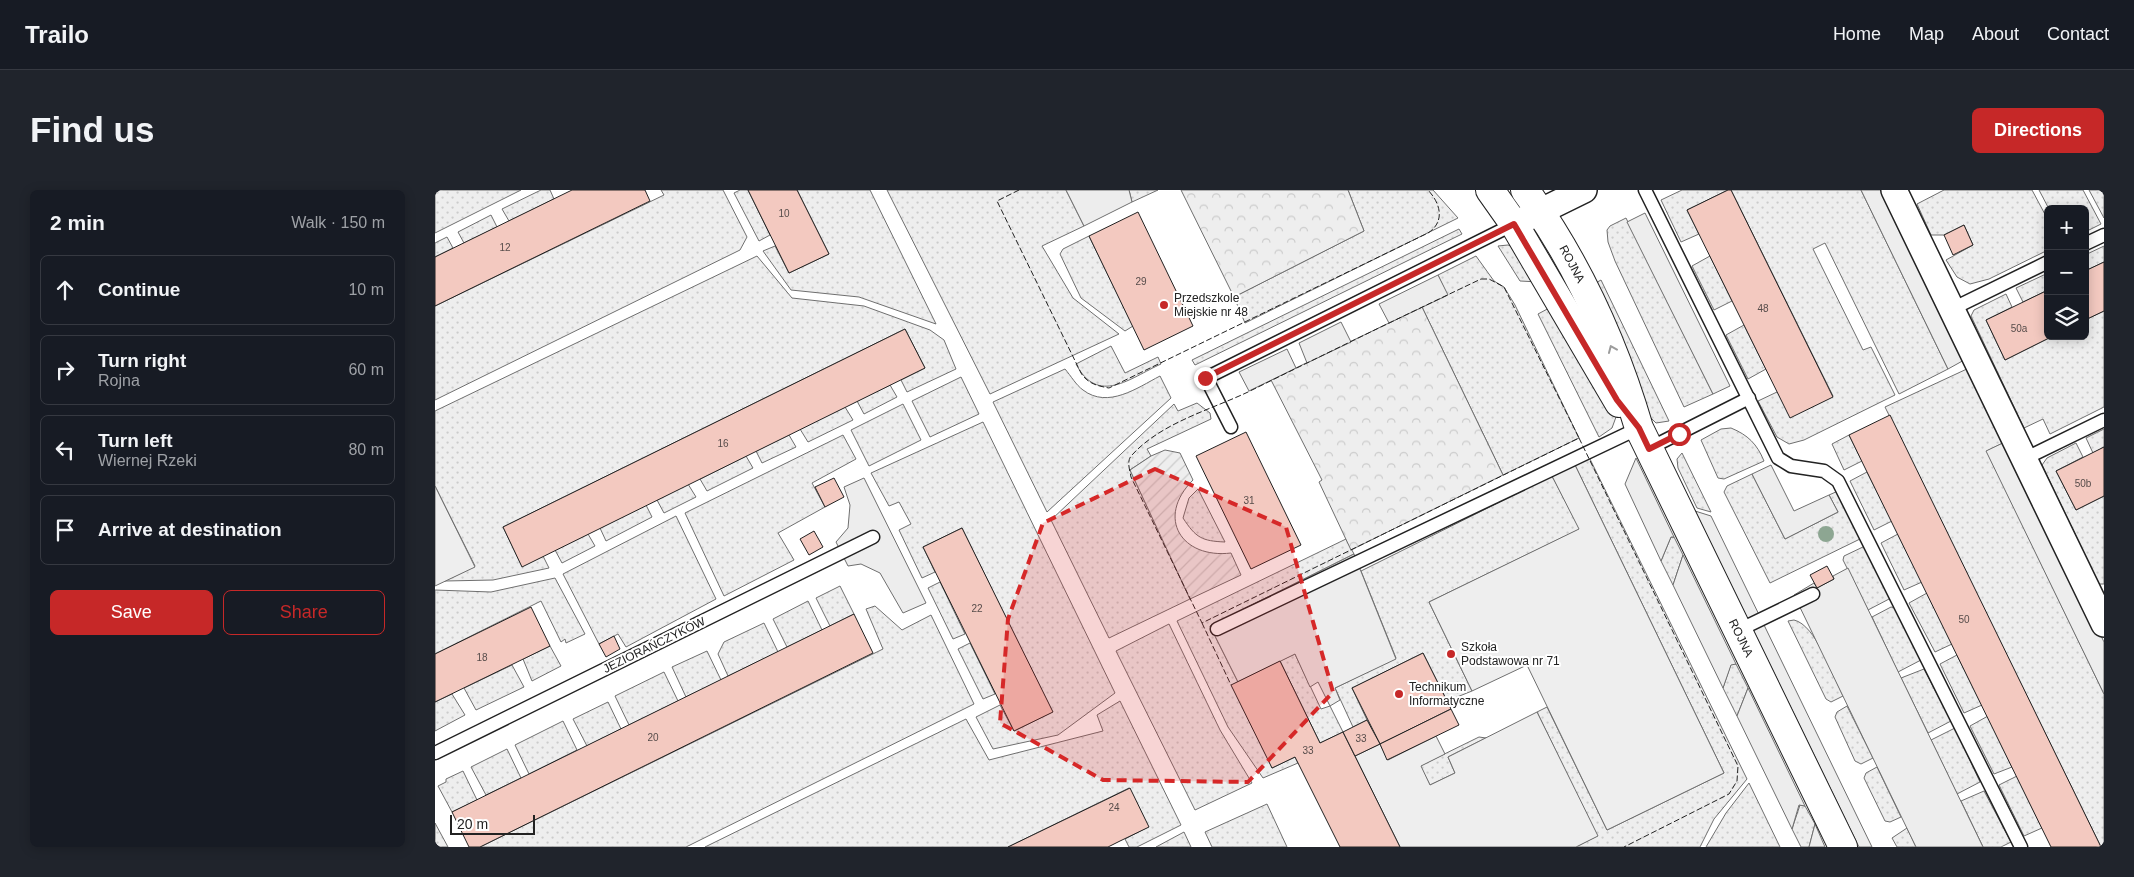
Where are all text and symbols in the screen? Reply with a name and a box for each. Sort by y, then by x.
text: Trailo [25,21,89,48]
text: Home [1833,24,1881,44]
text: Map [1909,24,1944,44]
text: About [1972,24,2019,44]
text: Contact [2047,24,2109,44]
button: Directions [1972,108,2104,153]
text: Find us [30,110,154,149]
map controls [2044,205,2089,340]
button: + [2044,205,2089,250]
house number: 10 [778,208,790,219]
text: 2 min [50,211,105,234]
text: Walk · 150 m [291,214,385,231]
house number: 12 [499,242,511,253]
street label: ROJNA [1556,243,1588,285]
button: − [2044,250,2089,295]
icon: ahead [51,276,79,304]
house number: 29 [1135,276,1147,287]
text: Continue [98,279,180,300]
text: 10 m [348,281,384,298]
place label: Przedszkole Miejskie nr 48 [1174,291,1248,319]
button: layers [2044,295,2089,340]
marker: Przedszkole Miejskie nr 48 [1158,299,1170,311]
house number: 48 [1757,303,1769,314]
house number: 50a [2011,323,2028,334]
one-way arrow [1607,345,1618,354]
text: Turn right [98,350,186,371]
icon: right [51,356,79,384]
text: 60 m [348,361,384,378]
route end [1194,367,1217,390]
text: Rojna [98,372,140,389]
route start [1668,423,1691,446]
text: Turn left [98,430,173,451]
icon: left [51,436,79,464]
house number: 16 [717,438,729,449]
text: 80 m [348,441,384,458]
text: Wiernej Rzeki [98,452,197,469]
house number: 50b [2075,478,2092,489]
house number: 31 [1243,495,1255,506]
icon: arrive [51,516,79,544]
text: Arrive at destination [98,519,282,540]
button: Save [50,590,213,635]
button: Share [223,590,385,635]
house number: 22 [971,603,983,614]
street label: JEZIORAŃCZYKÓW [600,613,708,676]
house number: 50 [1958,614,1970,625]
street label: ROJNA [1726,617,1756,659]
place label: Szkoła Podstawowa nr 71 [1461,640,1560,668]
marker: Szkoła Podstawowa nr 71 [1445,648,1457,660]
house number: 18 [476,652,488,663]
place label: Technikum Informatyczne [1409,680,1485,708]
marker: Technikum Informatyczne [1393,688,1405,700]
house number: 20 [647,732,659,743]
house number: 33 [1355,733,1367,744]
house number: 33 [1302,745,1314,756]
house number: 24 [1108,802,1120,813]
scale bar [450,812,535,835]
text: 20 m [457,816,488,832]

